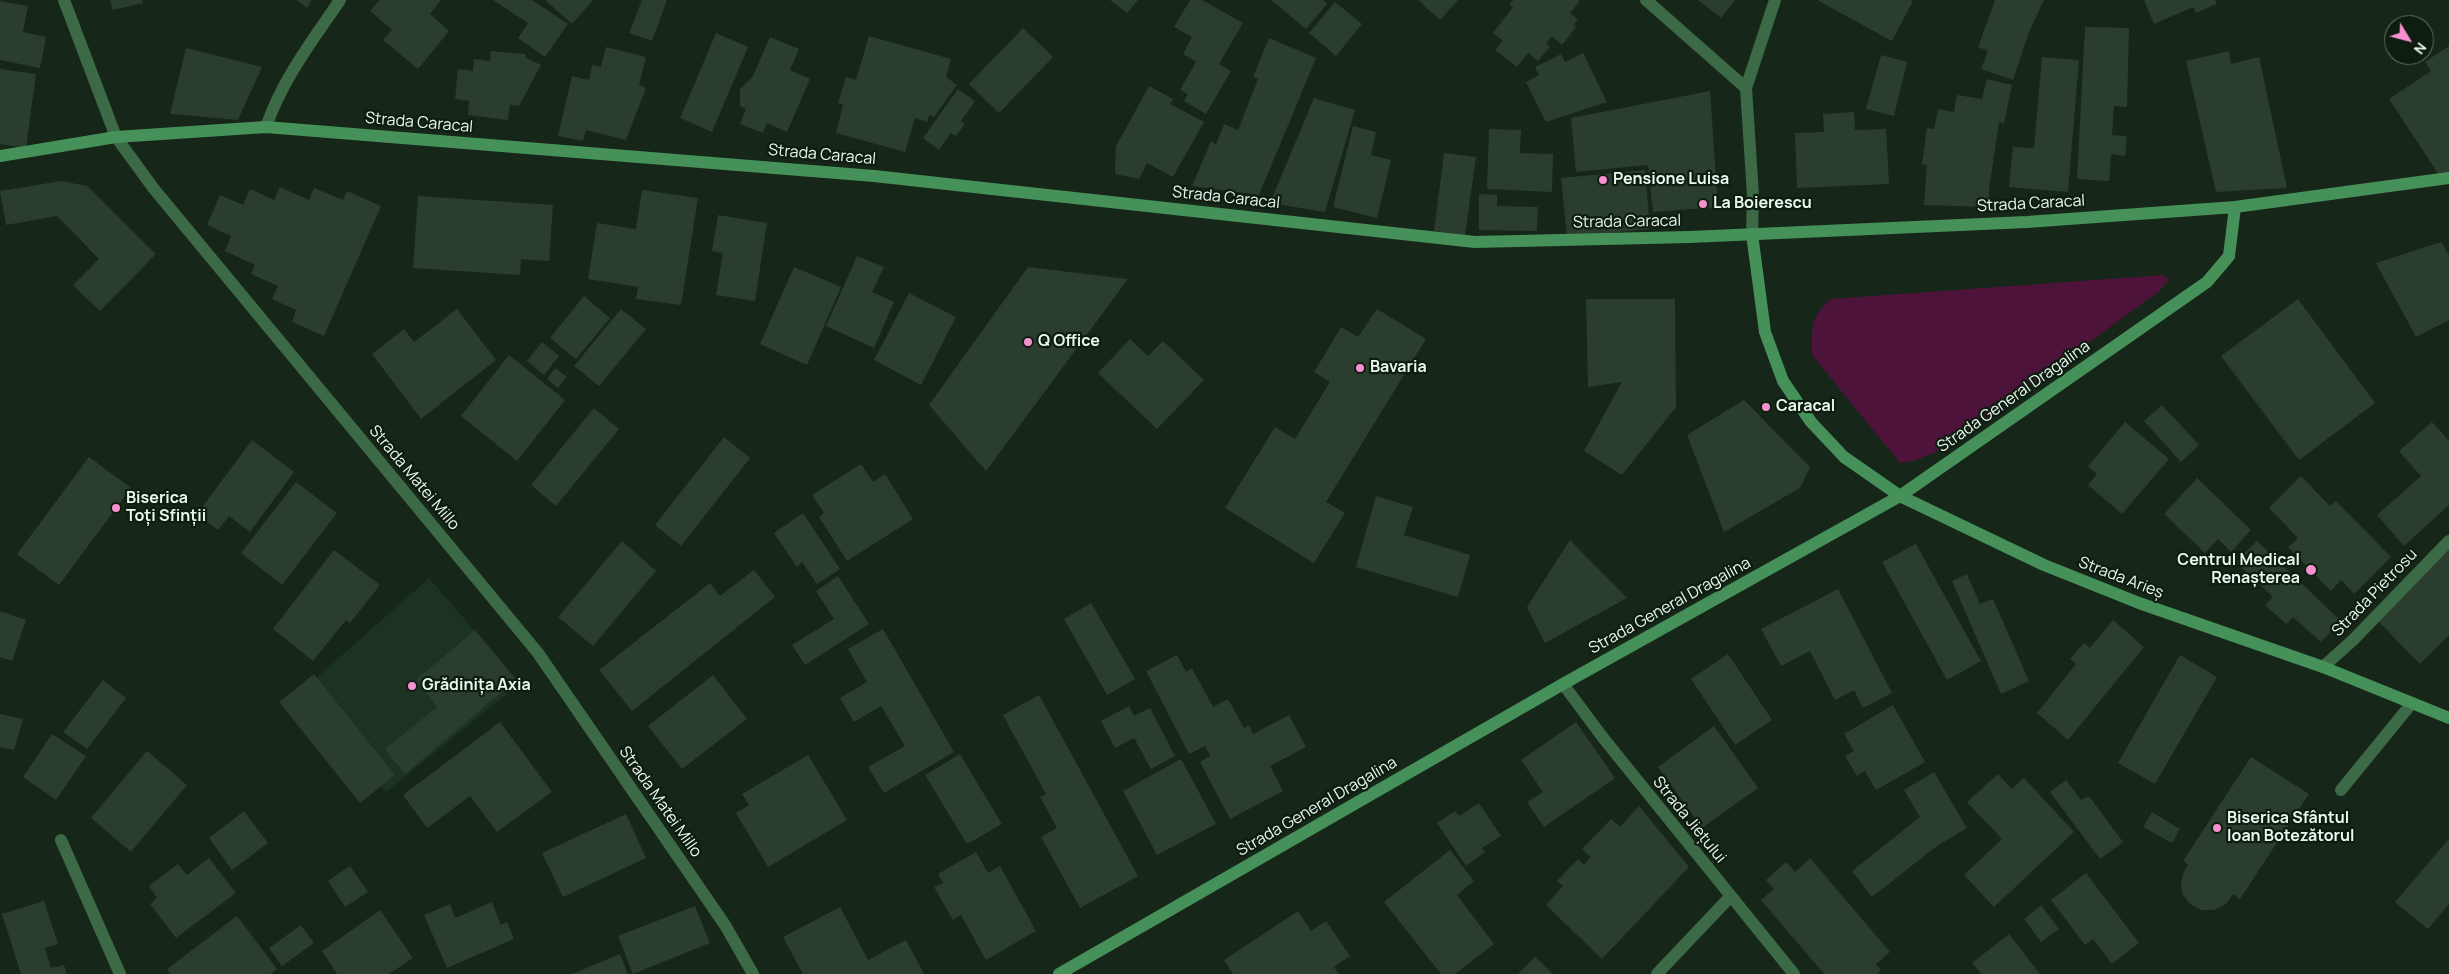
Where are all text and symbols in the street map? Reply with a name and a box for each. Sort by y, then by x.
north arrow [2384,15,2434,65]
text: N [2410,39,2431,58]
street label: Strada Caracal [364,109,474,137]
street label: Strada Caracal [767,141,877,169]
place label: Pensione Luisa [1613,170,1729,190]
marker: Pensione Luisa [1597,174,1609,186]
street label: Strada Caracal [1171,183,1281,213]
street label: Strada Caracal [1976,192,2086,216]
place label: La Boierescu [1713,194,1812,214]
marker: La Boierescu [1697,198,1709,210]
street label: Strada Caracal [1573,211,1681,233]
place label: Q Office [1038,332,1100,352]
marker: Q Office [1022,336,1034,348]
street label: Strada General Dragalina [1934,337,2094,457]
place label: Bavaria [1370,358,1427,378]
marker: Bavaria [1354,362,1366,374]
place label: Caracal [1776,397,1835,417]
marker: Caracal [1760,401,1772,413]
street label: Strada Matei Millo [365,422,463,534]
place label: Biserica Toți Sfinții [126,489,206,527]
marker: Biserica Toți Sfinții [110,502,122,514]
street label: Strada Pietrosu [2328,545,2422,641]
place label: Centrul Medical Renașterea [2177,551,2300,589]
street label: Strada General Dragalina [1586,553,1754,659]
street label: Strada Arieș [2076,553,2166,603]
marker: Centrul Medical Renașterea [2304,563,2318,577]
place label: Grădinița Axia [422,676,531,696]
marker: Grădinița Axia [406,680,418,692]
street label: Strada Matei Millo [615,743,705,861]
street label: Strada General Dragalina [1233,753,1401,861]
street label: Strada Jiețului [1648,773,1730,867]
place label: Biserica Sfântul Ioan Botezătorul [2227,809,2354,847]
marker: Biserica Sfântul Ioan Botezătorul [2211,822,2223,834]

